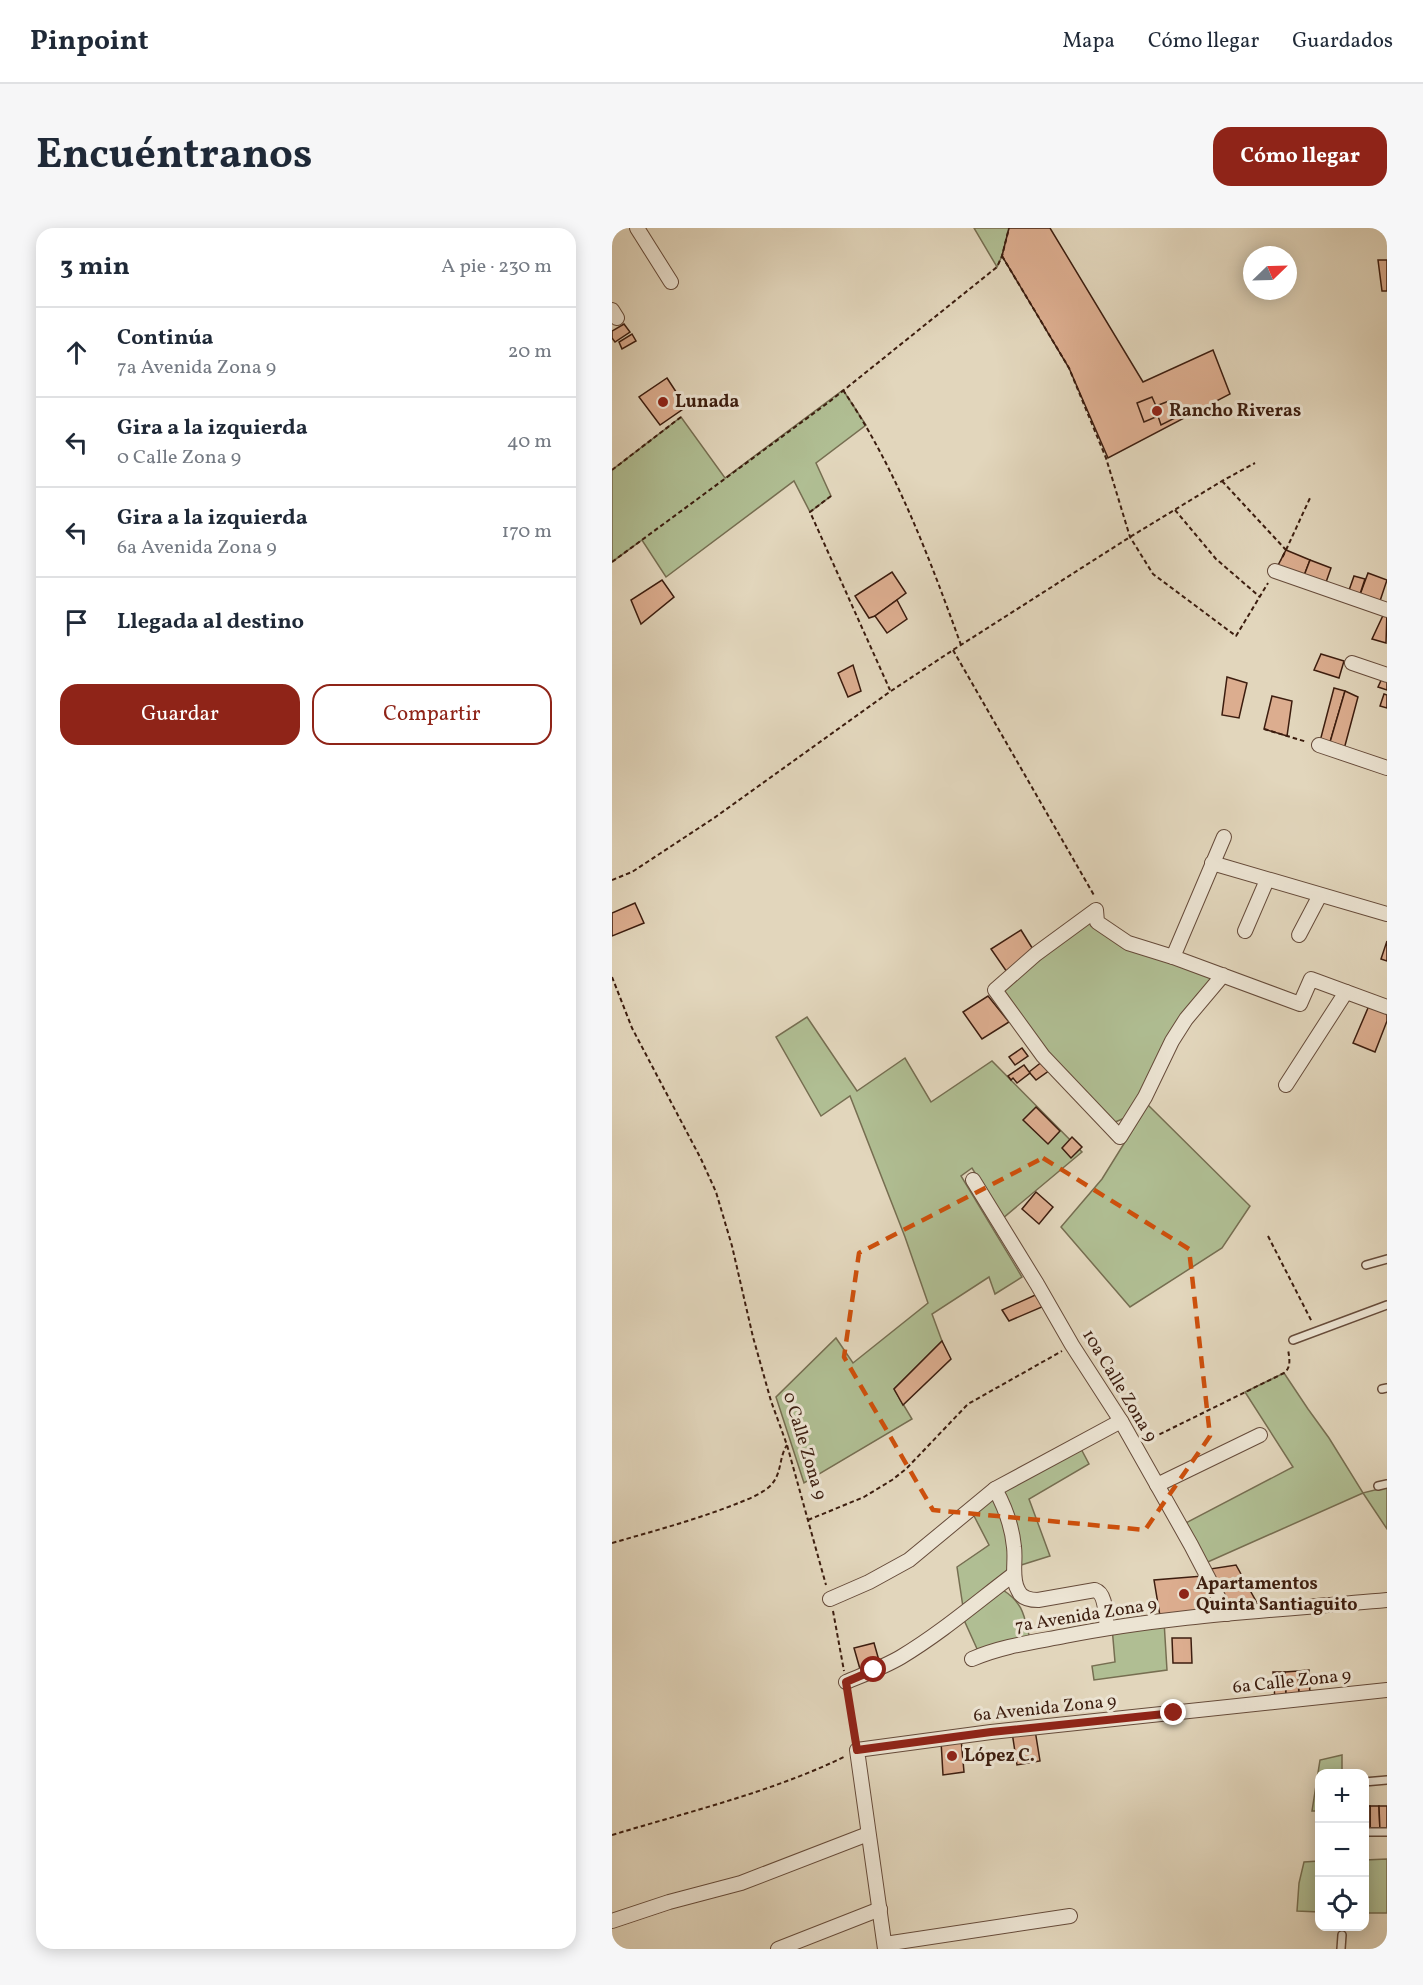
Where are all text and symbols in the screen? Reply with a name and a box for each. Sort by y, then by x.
text: Pinpoint [30,22,148,61]
text: Mapa [1062,27,1115,56]
text: Cómo llegar [1148,27,1259,56]
text: Guardados [1292,27,1393,56]
text: Encuéntranos [36,127,312,186]
button: Cómo llegar [1213,127,1387,186]
north arrow [1243,246,1297,300]
text: 3 min [60,249,130,285]
text: A pie · 230 m [441,253,552,281]
text: Continúa [117,323,214,354]
icon: ahead [60,336,93,369]
text: 20 m [508,338,552,366]
text: 7a Avenida Zona 9 [117,354,276,382]
place label: Lunada [675,390,739,415]
marker: Lunada [656,395,670,409]
place label: Rancho Riveras [1169,399,1301,424]
marker: Rancho Riveras [1150,404,1164,418]
text: Gira a la izquierda [117,413,308,444]
icon: left [60,426,93,459]
text: 40 m [507,428,552,456]
text: 0 Calle Zona 9 [117,444,241,472]
text: Gira a la izquierda [117,503,308,534]
icon: left [60,516,93,549]
text: 170 m [502,518,552,546]
text: 6a Avenida Zona 9 [117,534,277,562]
icon: arrive [60,606,93,639]
text: Llegada al destino [117,607,304,638]
button: Guardar [60,684,300,745]
button: Compartir [312,684,552,745]
street label: 10a Calle Zona 9 [1075,1325,1163,1447]
street label: 0 Calle Zona 9 [776,1389,832,1503]
place label: Apartamentos Quinta Santiaguito [1196,1572,1357,1618]
marker: Apartamentos Quinta Santiaguito [1177,1587,1191,1601]
street label: 7a Avenida Zona 9 [1013,1592,1159,1640]
route start [860,1656,886,1682]
street label: 6a Calle Zona 9 [1232,1663,1352,1701]
street label: 6a Avenida Zona 9 [972,1689,1118,1729]
route end [1160,1699,1186,1725]
place label: López C. [964,1744,1035,1769]
marker: López C. [945,1749,959,1763]
map controls [1315,1769,1369,1931]
button: + [1315,1769,1369,1823]
button: − [1315,1823,1369,1877]
button: locate [1315,1877,1369,1931]

